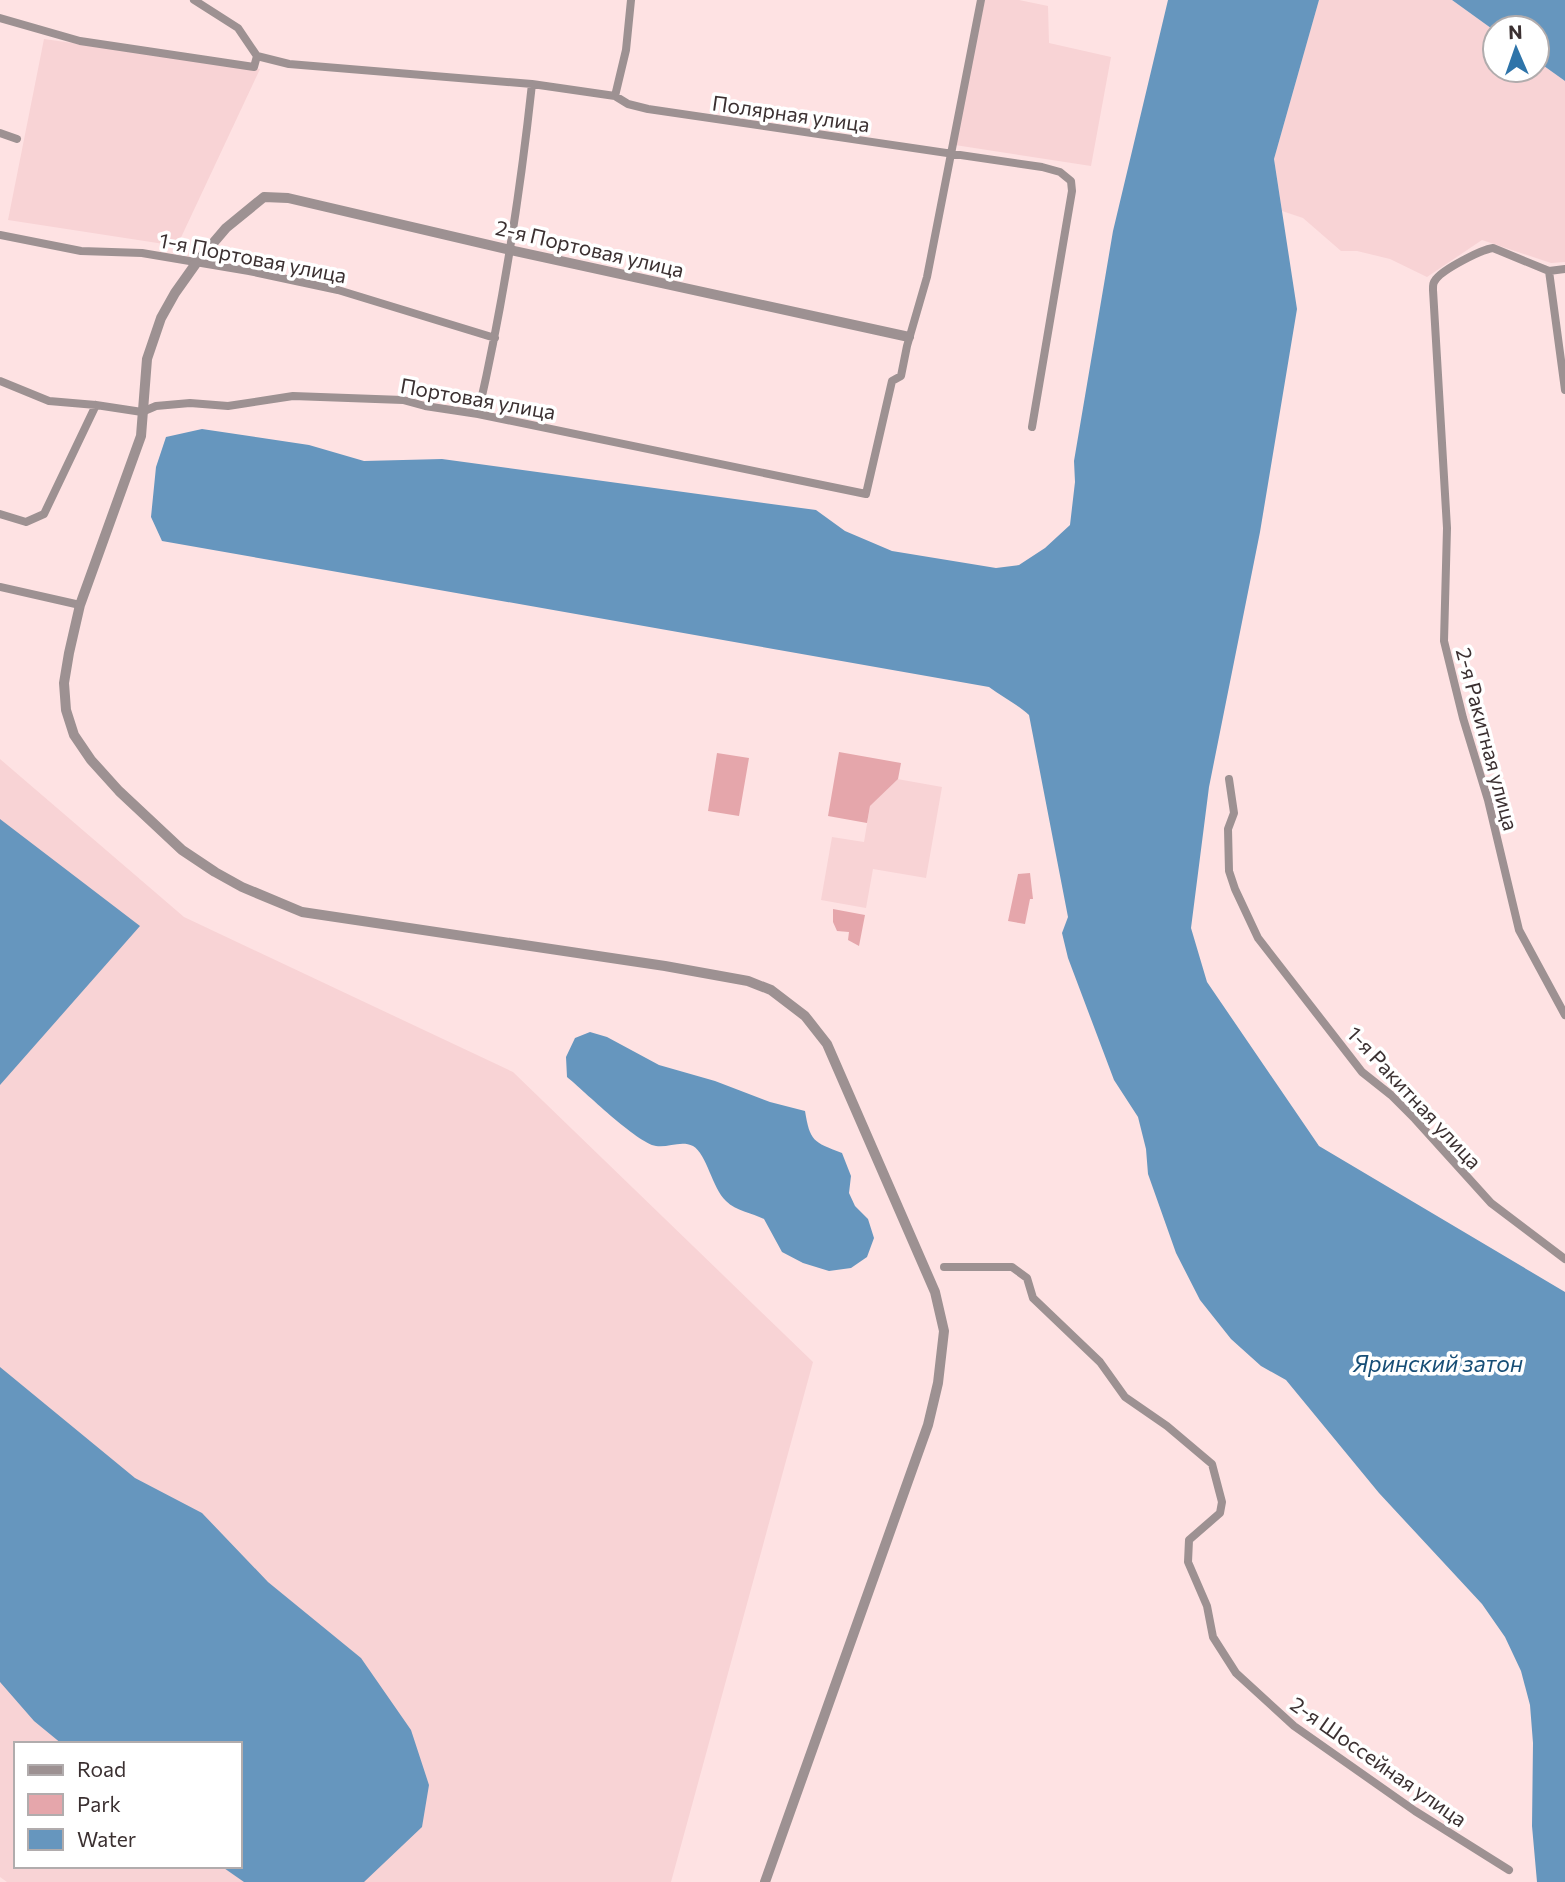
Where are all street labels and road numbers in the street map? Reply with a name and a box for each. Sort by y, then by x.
street label: Полярная улица [711,90,871,136]
street label: 2-я Портовая улица [493,214,687,282]
street label: 1-я Портовая улица [157,227,349,287]
street label: Портовая улица [398,372,558,424]
street label: 2-я Ракитная улица [1452,645,1524,833]
street label: 1-я Ракитная улица [1343,1021,1487,1173]
street label: 2-я Шоссейная улица [1286,1691,1472,1831]

